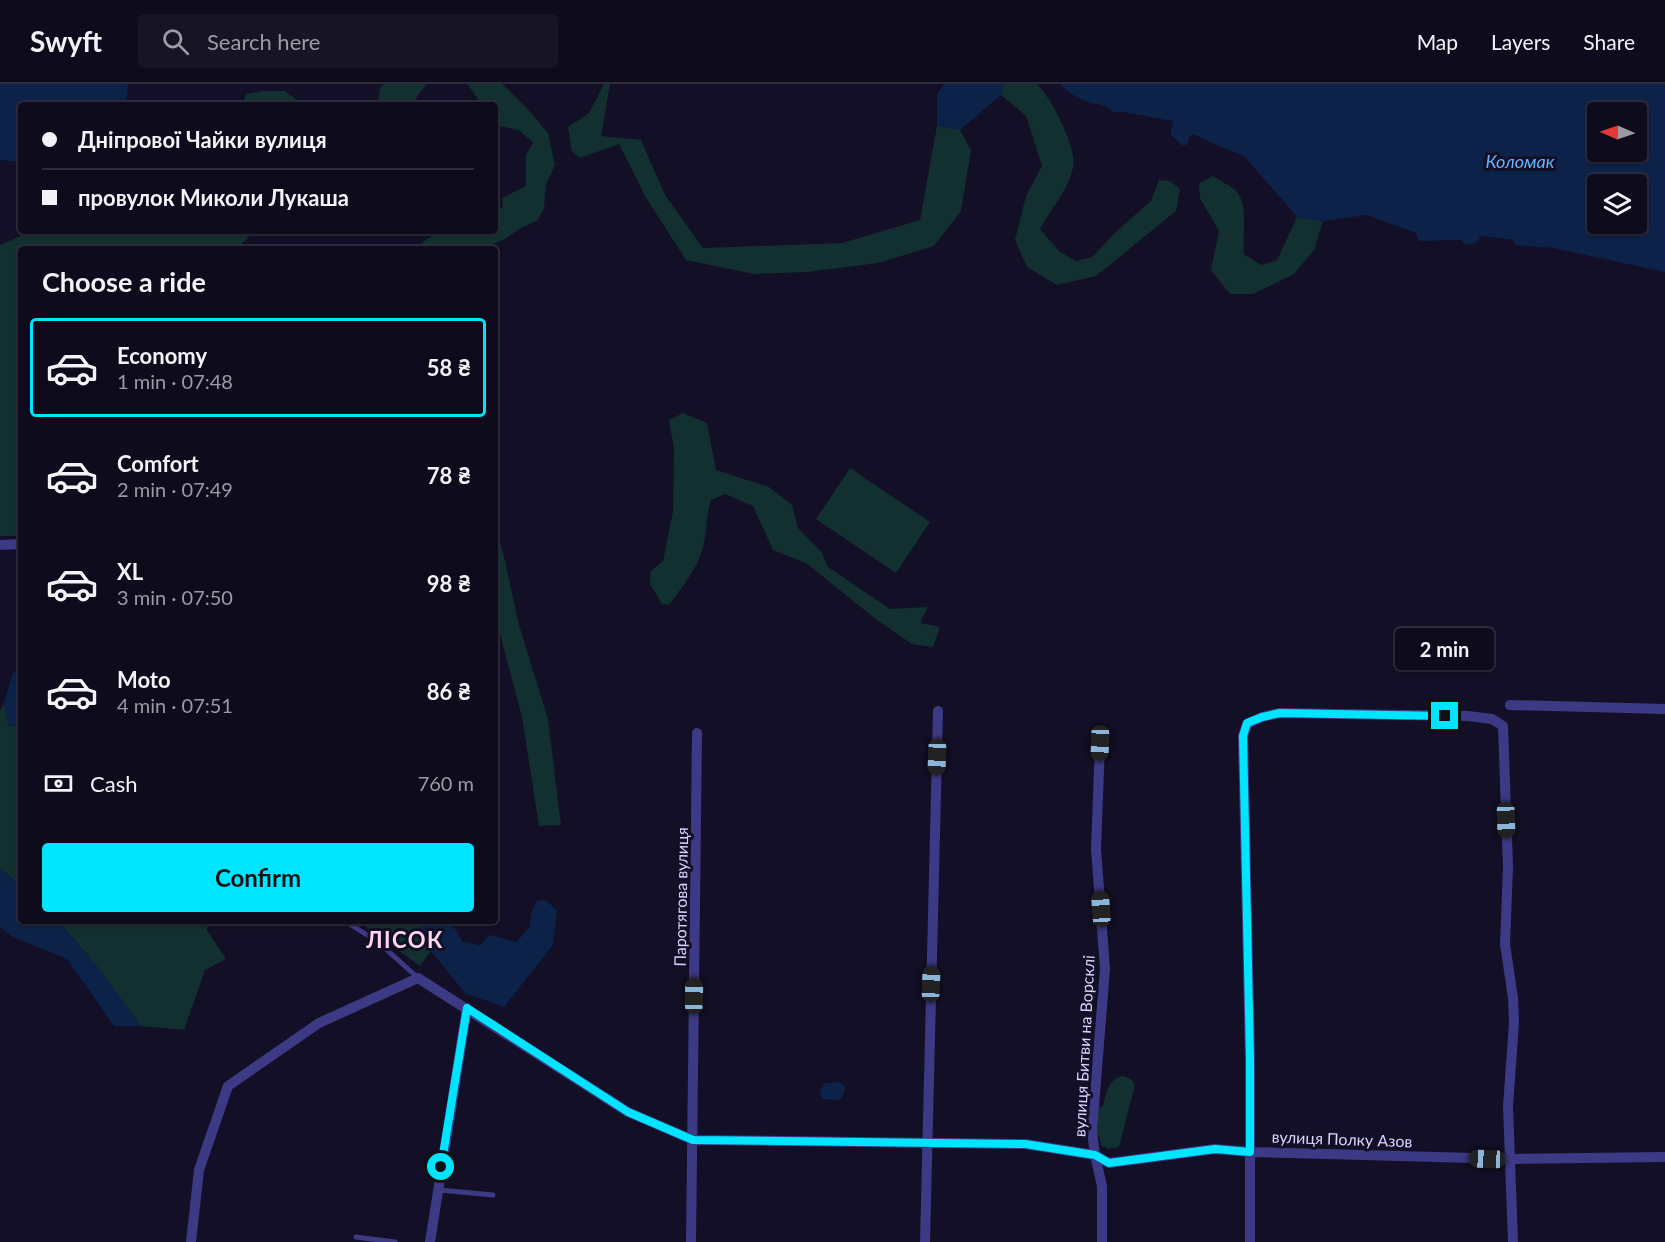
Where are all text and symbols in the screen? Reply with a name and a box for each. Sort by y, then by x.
search box [138,14,558,68]
text: Swyft [30,24,102,58]
icon: search [159,25,192,58]
text: Search here [207,28,320,55]
text: Map [1417,29,1458,54]
text: Layers [1491,29,1550,54]
text: Share [1583,29,1635,54]
north arrow [1587,102,1647,162]
map controls [1587,102,1647,234]
text: Дніпрової Чайки вулиця [78,126,327,153]
water label: Коломак [1486,150,1555,172]
button: layers [1587,174,1647,234]
text: провулок Миколи Лукаша [78,184,349,211]
text: Choose a ride [42,265,206,298]
icon: car [45,341,99,395]
text: Economy [117,342,207,369]
text: 58 ₴ [427,354,471,381]
text: 1 min · 07:48 [117,369,233,393]
icon: car [45,449,99,503]
text: Comfort [117,450,199,477]
text: 78 ₴ [427,462,471,489]
text: 2 min · 07:49 [117,477,233,501]
icon: car [45,557,99,611]
text: XL [117,558,143,585]
text: 98 ₴ [427,570,471,597]
text: 3 min · 07:50 [117,585,233,609]
callout: 2 min [1396,629,1494,671]
text: 2 min [1420,637,1469,661]
icon: car [45,665,99,719]
text: Moto [117,666,171,693]
text: 86 ₴ [427,678,471,705]
text: 4 min · 07:51 [117,693,233,717]
route end [1431,702,1458,729]
car [1090,725,1110,761]
car [927,739,947,775]
icon: cash [42,767,75,800]
text: Cash [90,770,137,797]
text: 760 m [418,771,474,795]
car [1496,802,1516,838]
street label: Паротягова вулиця [670,827,691,967]
button: Confirm [42,843,474,912]
car [1091,890,1111,928]
district label: ЛІСОК [365,926,444,953]
street label: вулиця Битви на Ворсклі [1069,954,1098,1137]
car [921,966,941,1002]
car [685,978,703,1014]
street label: вулиця Полку Азов [1271,1127,1413,1150]
car [1469,1149,1505,1169]
route start [427,1153,454,1180]

